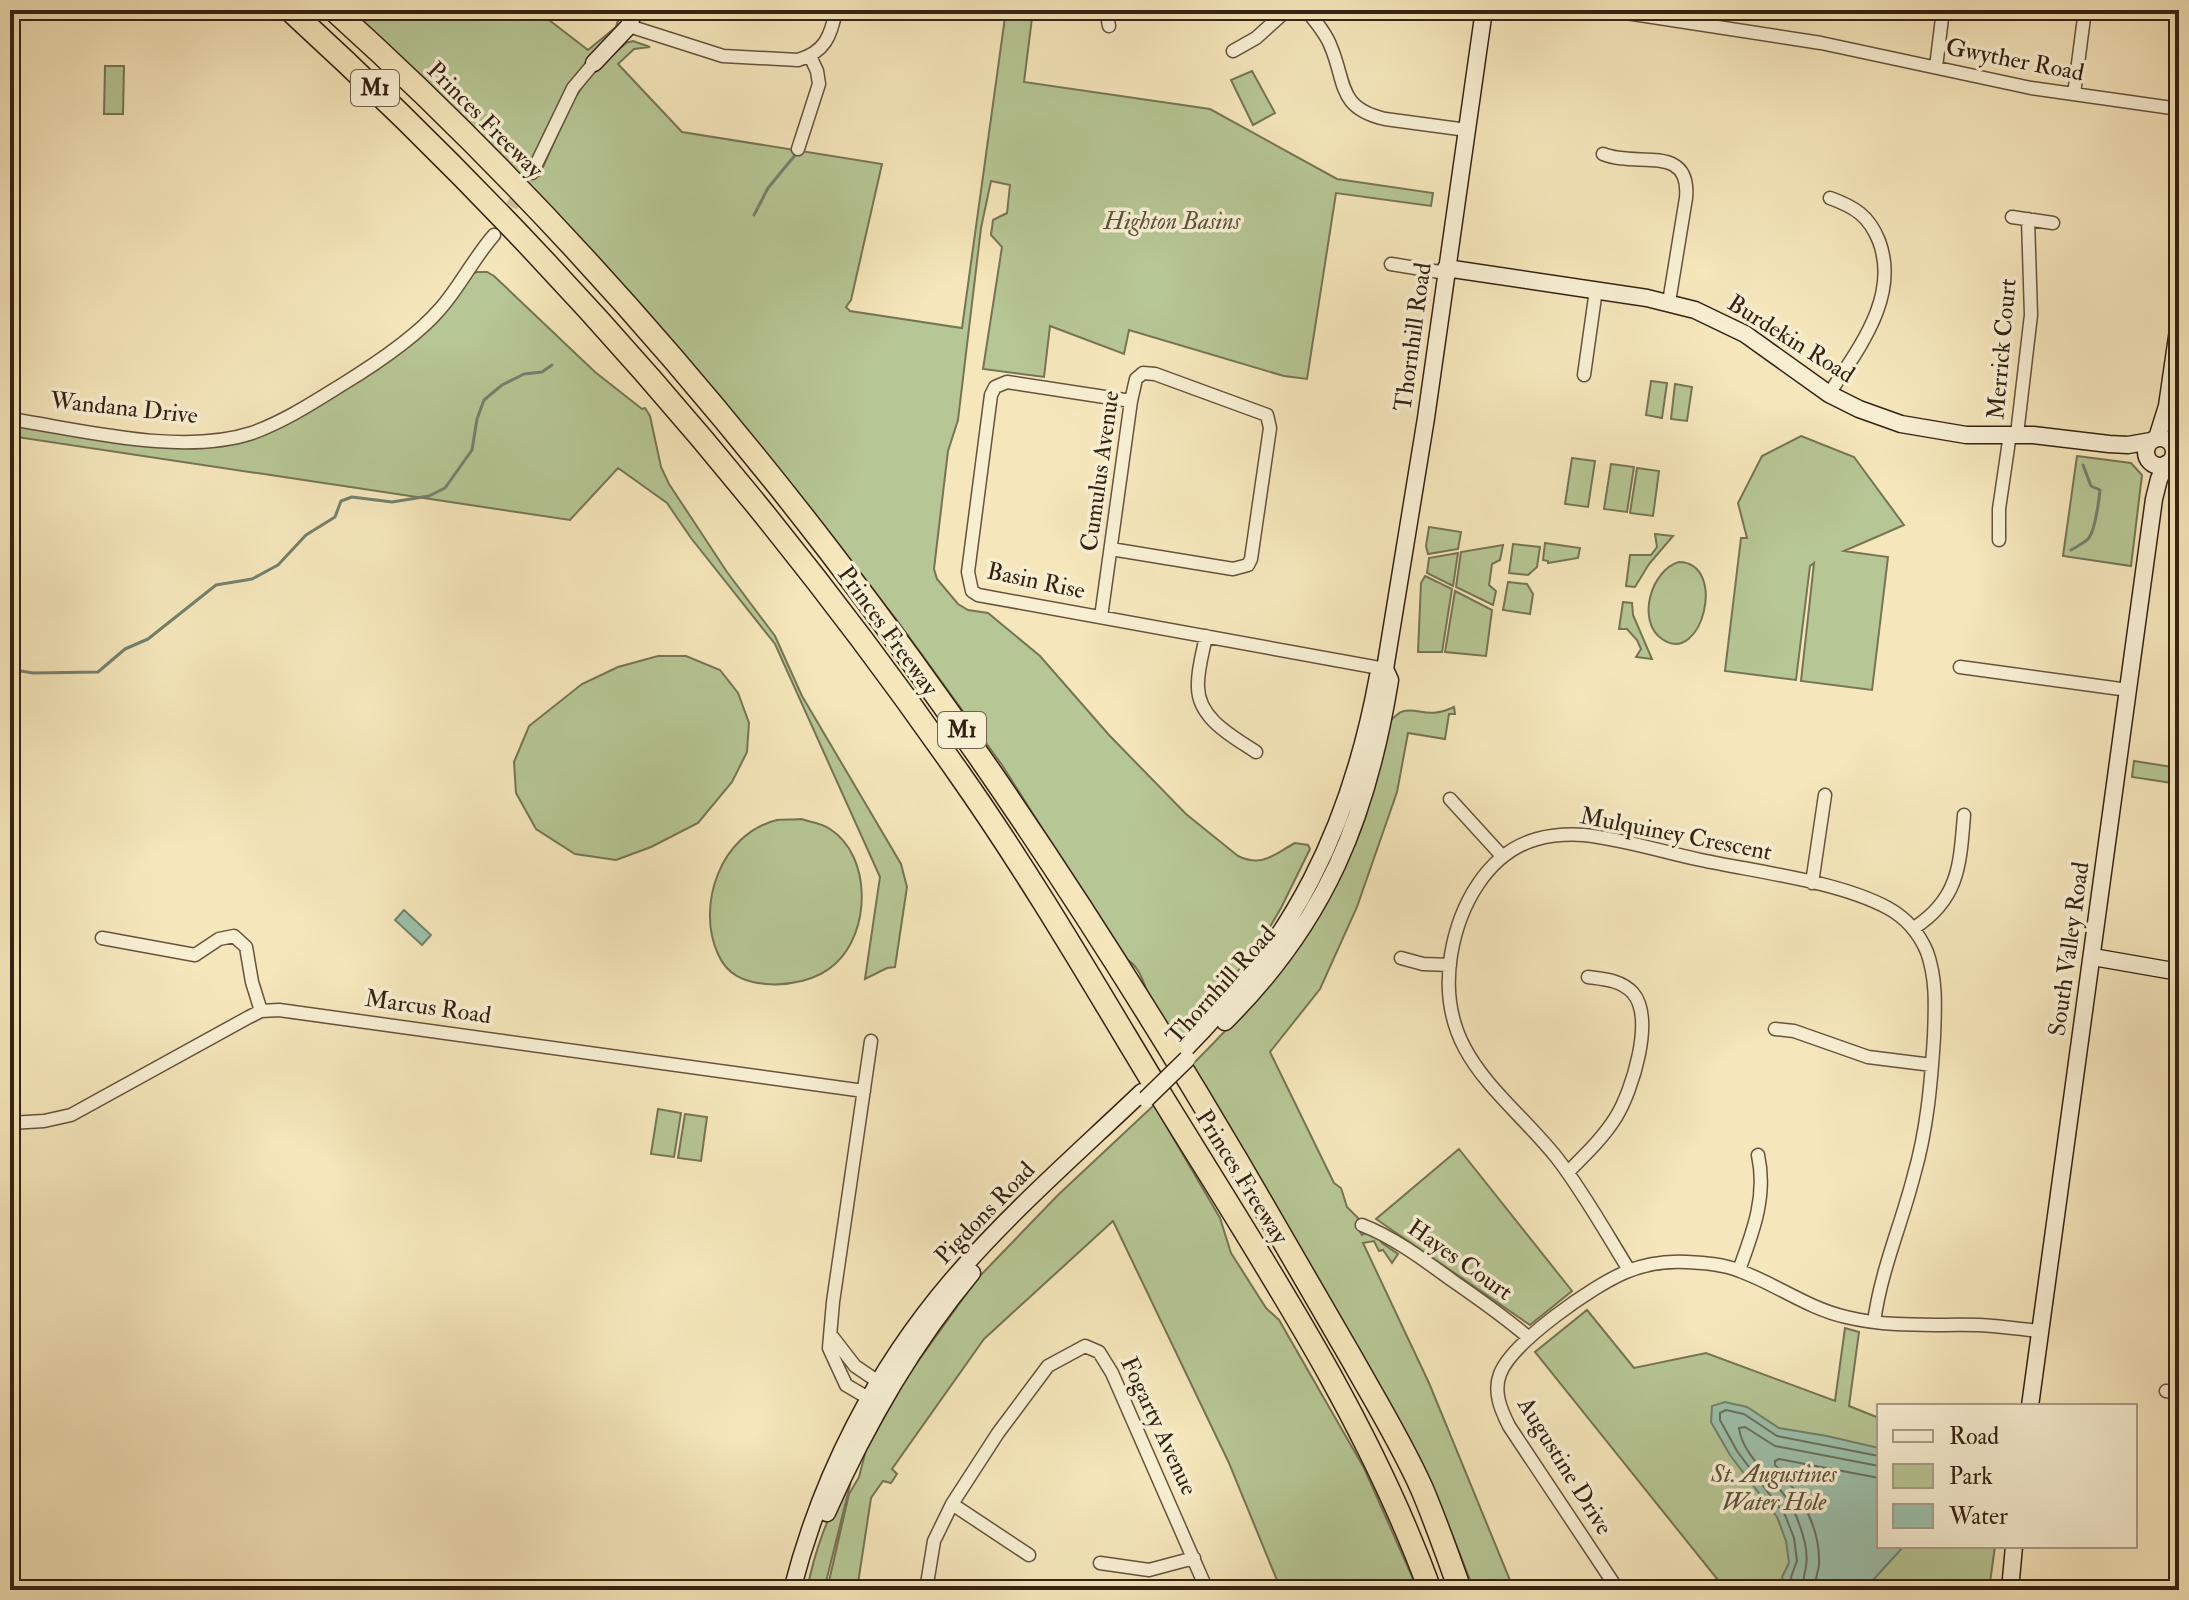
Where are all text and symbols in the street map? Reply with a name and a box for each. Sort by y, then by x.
street label: Gwyther Road [1943,31,2087,89]
street label: Princes Freeway [420,55,550,185]
road number: M1 [351,70,399,106]
park label: Highton Basins [1103,206,1241,237]
street label: Thornhill Road [1387,260,1439,413]
street label: Merrick Court [1980,277,2024,421]
street label: Burdekin Road [1722,288,1861,390]
street label: Wandana Drive [48,385,199,431]
street label: Cumulus Avenue [1073,389,1127,553]
street label: Basin Rise [984,555,1088,607]
street label: Princes Freeway [831,560,946,702]
road number: M1 [938,712,986,748]
street label: Mulquiney Crescent [1577,800,1775,868]
street label: South Valley Road [2041,860,2097,1038]
street label: Thornhill Road [1159,919,1283,1051]
street label: Marcus Road [363,983,493,1031]
street label: Princes Freeway [1188,1104,1296,1250]
street label: Pigdons Road [928,1155,1042,1271]
street label: Hayes Court [1401,1213,1519,1308]
street label: Fogarty Avenue [1113,1352,1205,1500]
street label: Augustine Drive [1510,1390,1620,1541]
legend [1877,1404,2137,1548]
text: Road [1949,1421,1999,1452]
park label: St. Augustines Water Hole [1710,1459,1837,1518]
text: Park [1949,1461,1993,1492]
text: Water [1948,1501,2008,1532]

